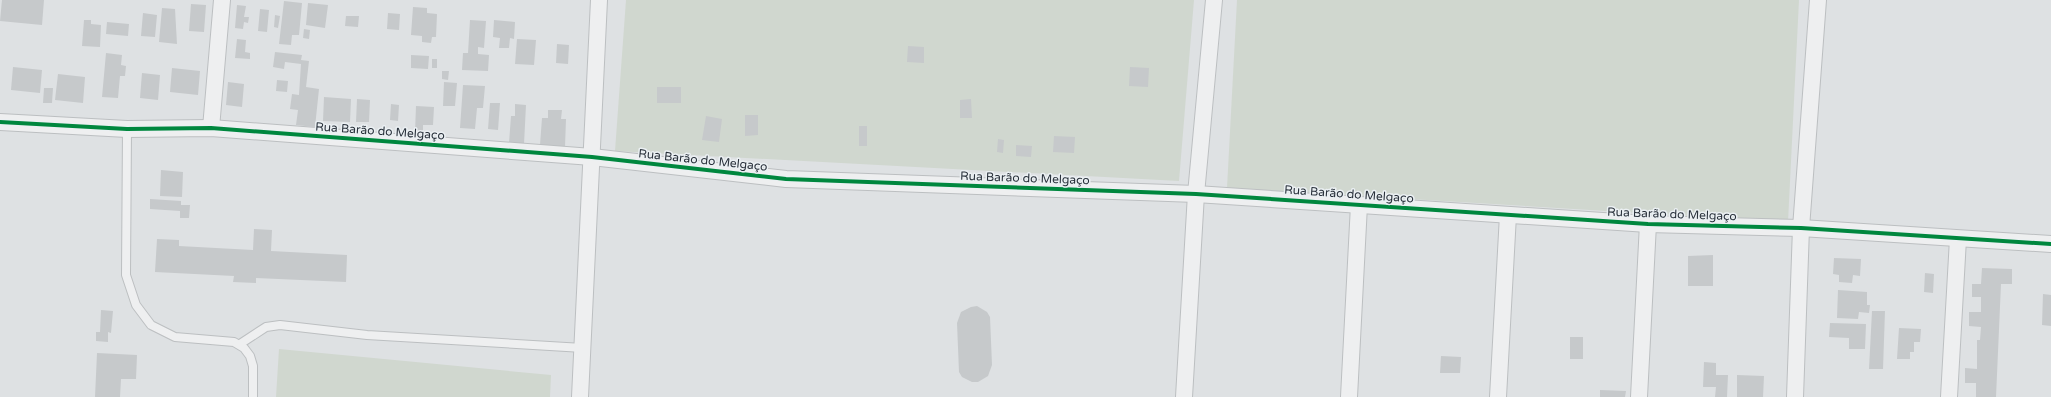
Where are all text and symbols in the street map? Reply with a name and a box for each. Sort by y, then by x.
street label: Rua Barão do Melgaço [315,119,445,143]
street label: Rua Barão do Melgaço [638,146,768,174]
street label: Rua Barão do Melgaço [960,169,1090,187]
street label: Rua Barão do Melgaço [1284,182,1414,206]
street label: Rua Barão do Melgaço [1607,205,1737,223]

